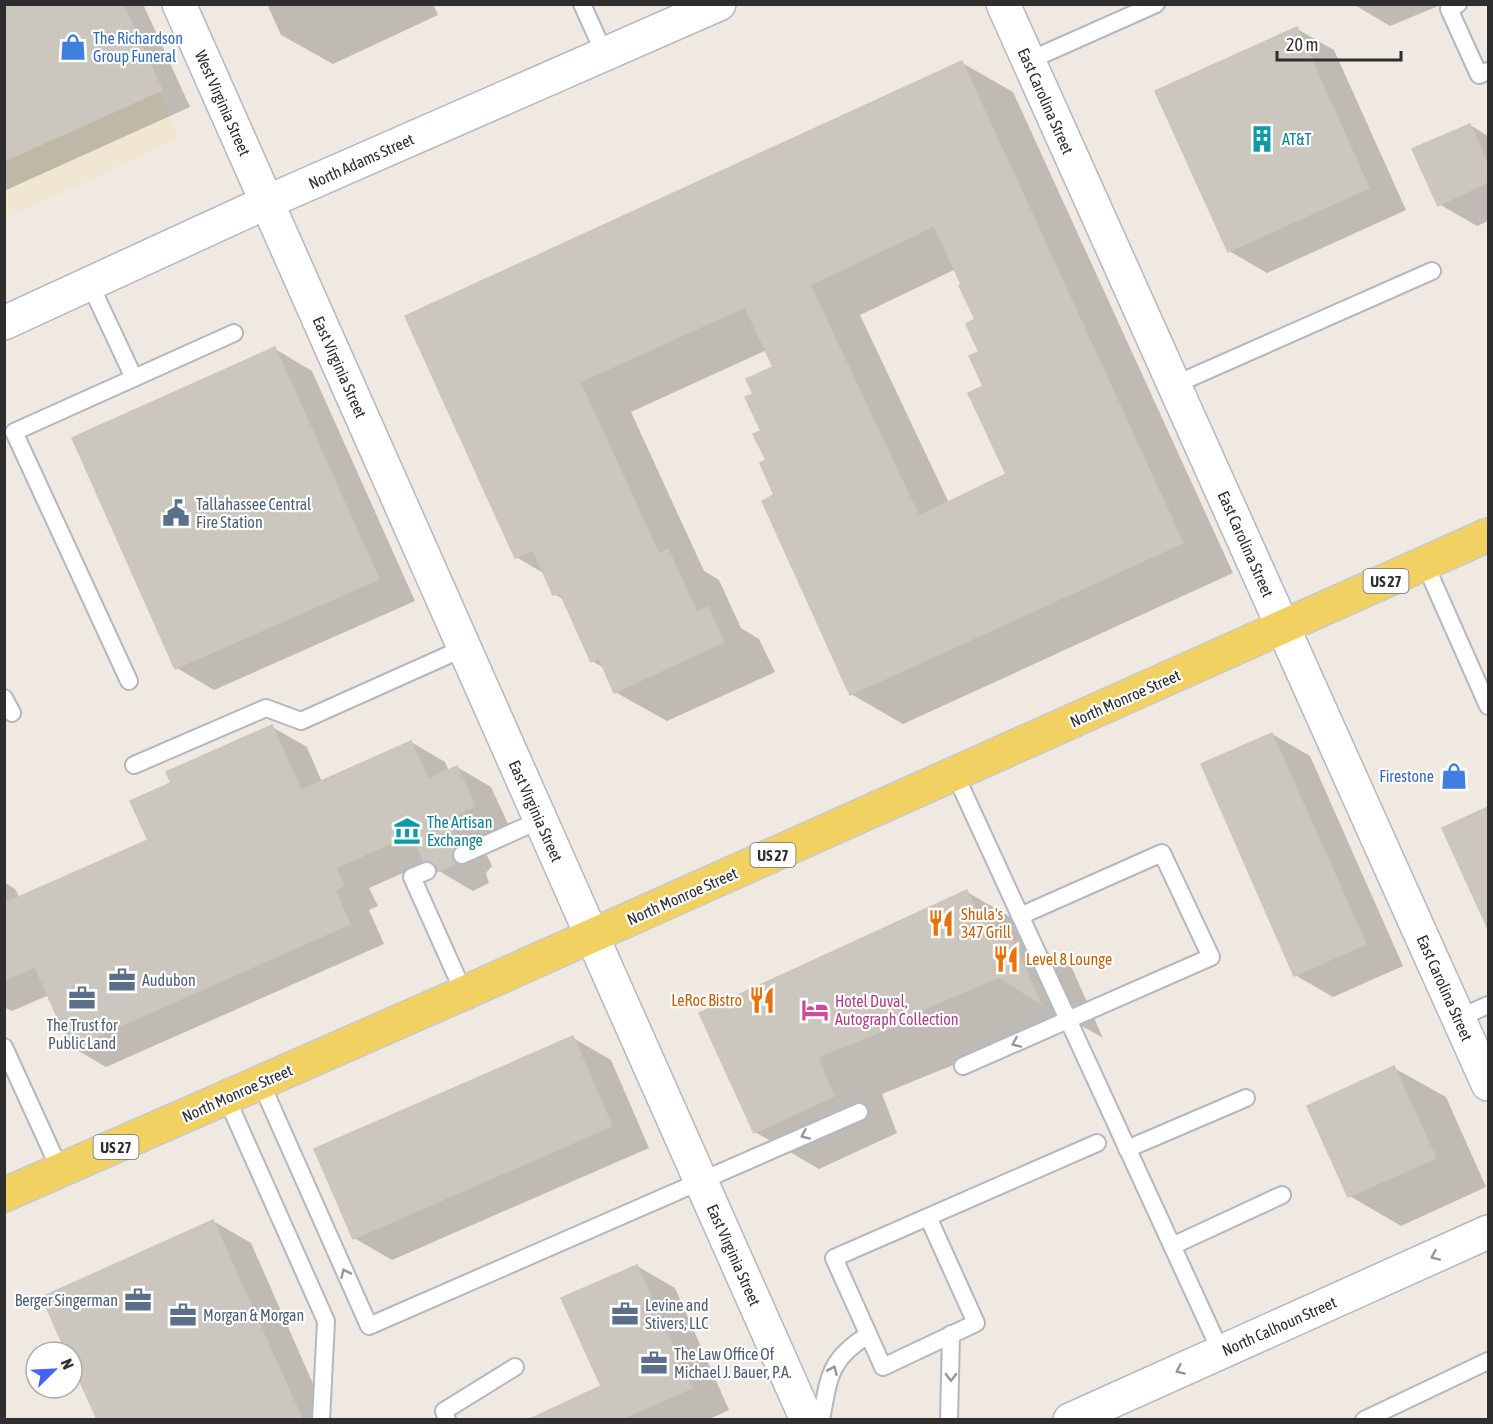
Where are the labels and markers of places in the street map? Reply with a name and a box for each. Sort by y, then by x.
place label: The Richardson Group Funeral [93,29,183,66]
shop icon: The Richardson Group Funeral [58,32,88,62]
building icon: AT&T [1247,124,1277,154]
place label: AT&T [1282,130,1312,148]
place label: Tallahassee Central Fire Station [196,495,312,531]
public building icon: Tallahassee Central Fire Station [161,498,191,528]
shop icon: Firestone [1439,761,1469,791]
place label: Firestone [1379,767,1434,785]
place label: The Artisan Exchange [427,813,492,850]
museum icon: The Artisan Exchange [392,816,422,846]
place label: Shula's 347 Grill [961,905,1012,941]
restaurant icon: Shula's 347 Grill [926,908,956,938]
restaurant icon: Level 8 Lounge [991,944,1021,974]
place label: Level 8 Lounge [1026,950,1112,969]
office icon: Audubon [107,965,137,995]
place label: Audubon [142,971,196,989]
office icon: The Trust for Public Land [67,983,97,1013]
restaurant icon: LeRoc Bistro [747,985,777,1015]
place label: LeRoc Bistro [671,991,742,1009]
place label: Hotel Duval, Autograph Collection [835,992,959,1029]
hotel icon: Hotel Duval, Autograph Collection [800,995,830,1025]
place label: The Trust for Public Land [46,1016,118,1052]
office icon: Berger Singerman [123,1285,153,1315]
place label: Berger Singerman [15,1291,118,1310]
place label: Levine and Stivers, LLC [645,1296,709,1332]
office icon: Levine and Stivers, LLC [610,1299,640,1329]
office icon: Morgan & Morgan [168,1300,198,1330]
place label: Morgan & Morgan [203,1306,304,1325]
place label: The Law Office Of Michael J. Bauer, P.A. [674,1345,792,1381]
office icon: The Law Office Of Michael J. Bauer, P.A. [639,1348,669,1378]

